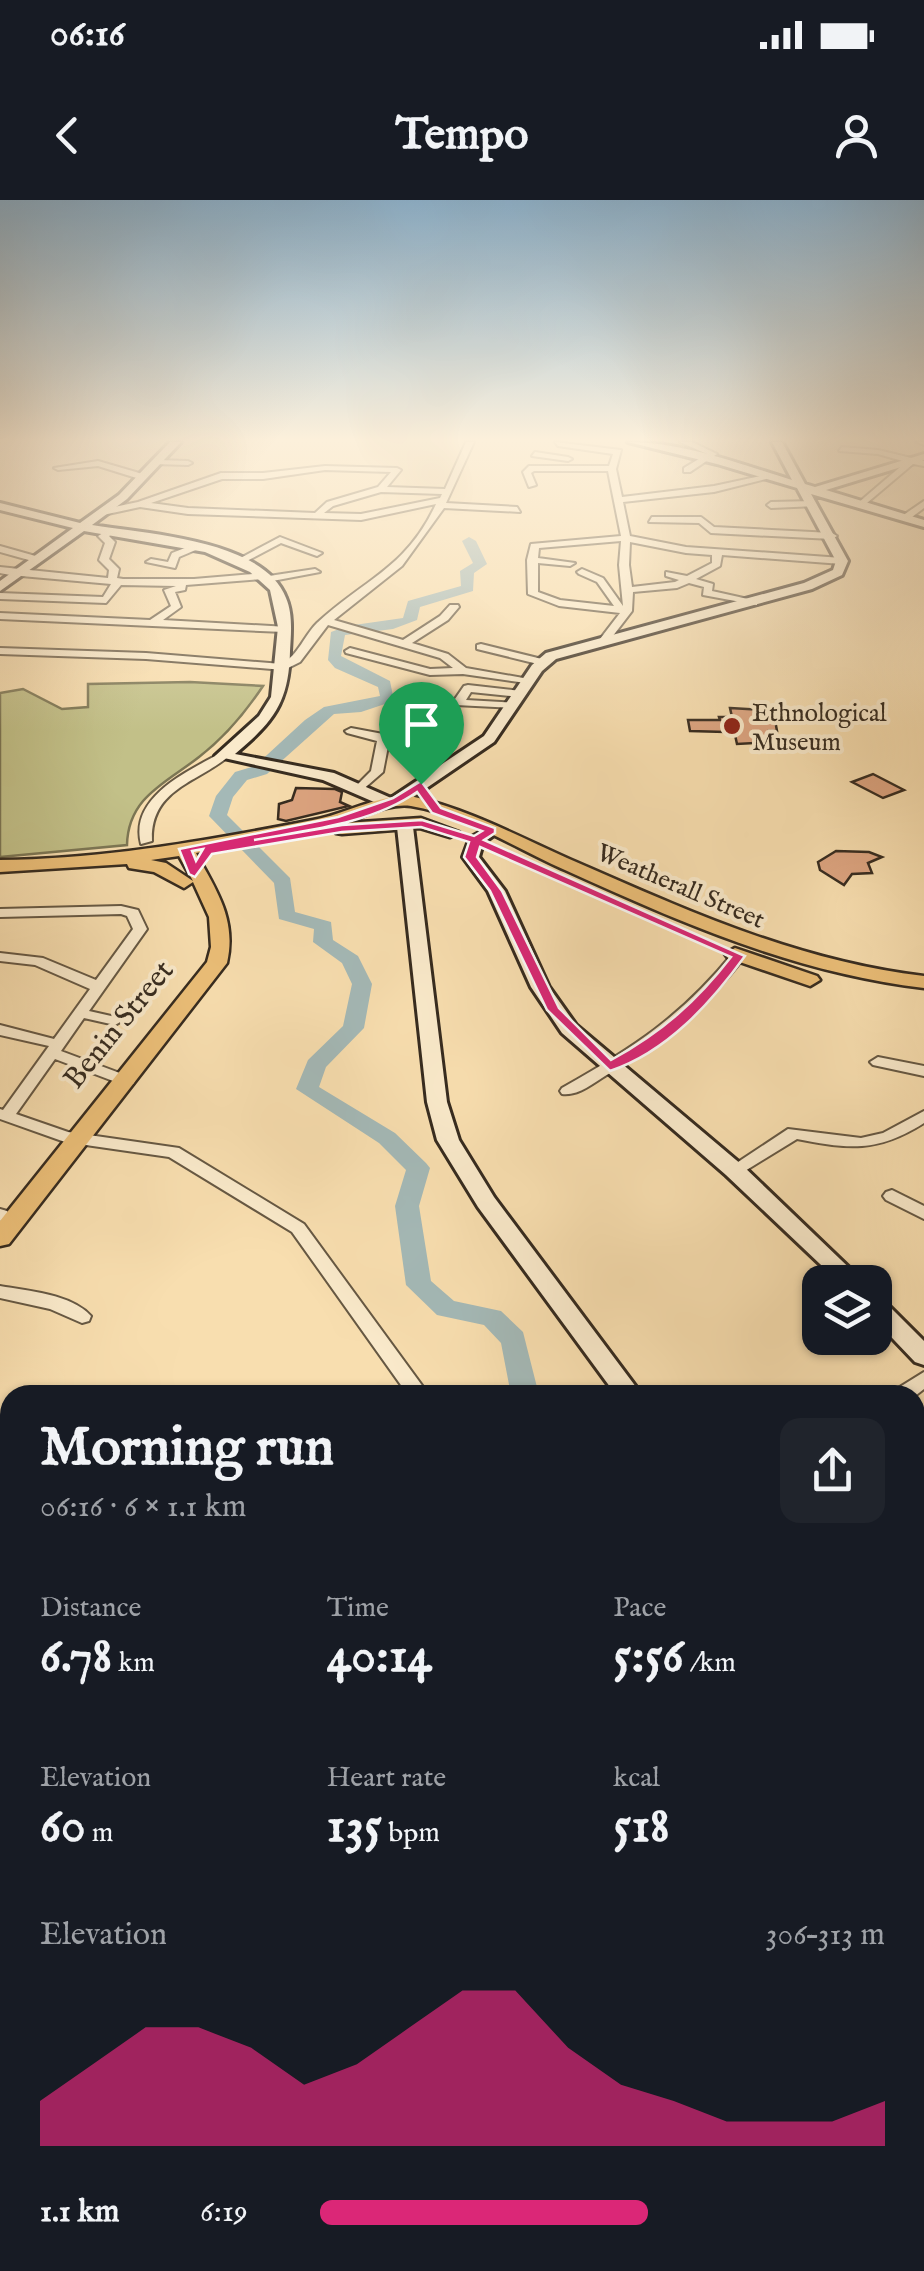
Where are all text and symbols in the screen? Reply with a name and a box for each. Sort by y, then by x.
text: 06:16 [50,11,125,59]
text: Tempo [396,107,528,164]
icon: back [40,108,95,163]
icon: person [829,108,884,163]
pin [379,682,464,785]
icon: arrive [394,697,449,752]
place label: Ethnological Museum [752,698,887,759]
marker: Ethnological Museum [721,715,743,737]
street label: Weatherall Street [591,837,769,937]
street label: Benin Street [56,953,183,1097]
map controls [802,1265,892,1355]
button: layers [802,1265,892,1355]
text: Morning run [40,1414,334,1484]
button: share [780,1418,885,1523]
text: 06:16 · 6 × 1.1 km [40,1487,246,1528]
text: Distance [40,1591,141,1626]
text: Time [327,1591,389,1626]
text: Pace [613,1591,666,1626]
text: 6.78 [40,1626,112,1689]
text: 40:14 [327,1626,432,1689]
text: 5:56 [613,1626,684,1689]
text: km [112,1646,155,1681]
text: /km [684,1646,736,1681]
text: Elevation [40,1761,151,1796]
text: Heart rate [327,1761,446,1796]
text: kcal [613,1761,660,1796]
text: 60 [40,1796,86,1859]
text: 135 [327,1796,382,1859]
text: 518 [613,1796,670,1859]
text: m [86,1816,113,1851]
text: bpm [382,1816,440,1851]
text: Elevation [40,1915,167,1956]
text: 306–313 m [766,1915,885,1956]
text: 1.1 km [40,2192,120,2233]
text: 6:19 [200,2192,248,2233]

